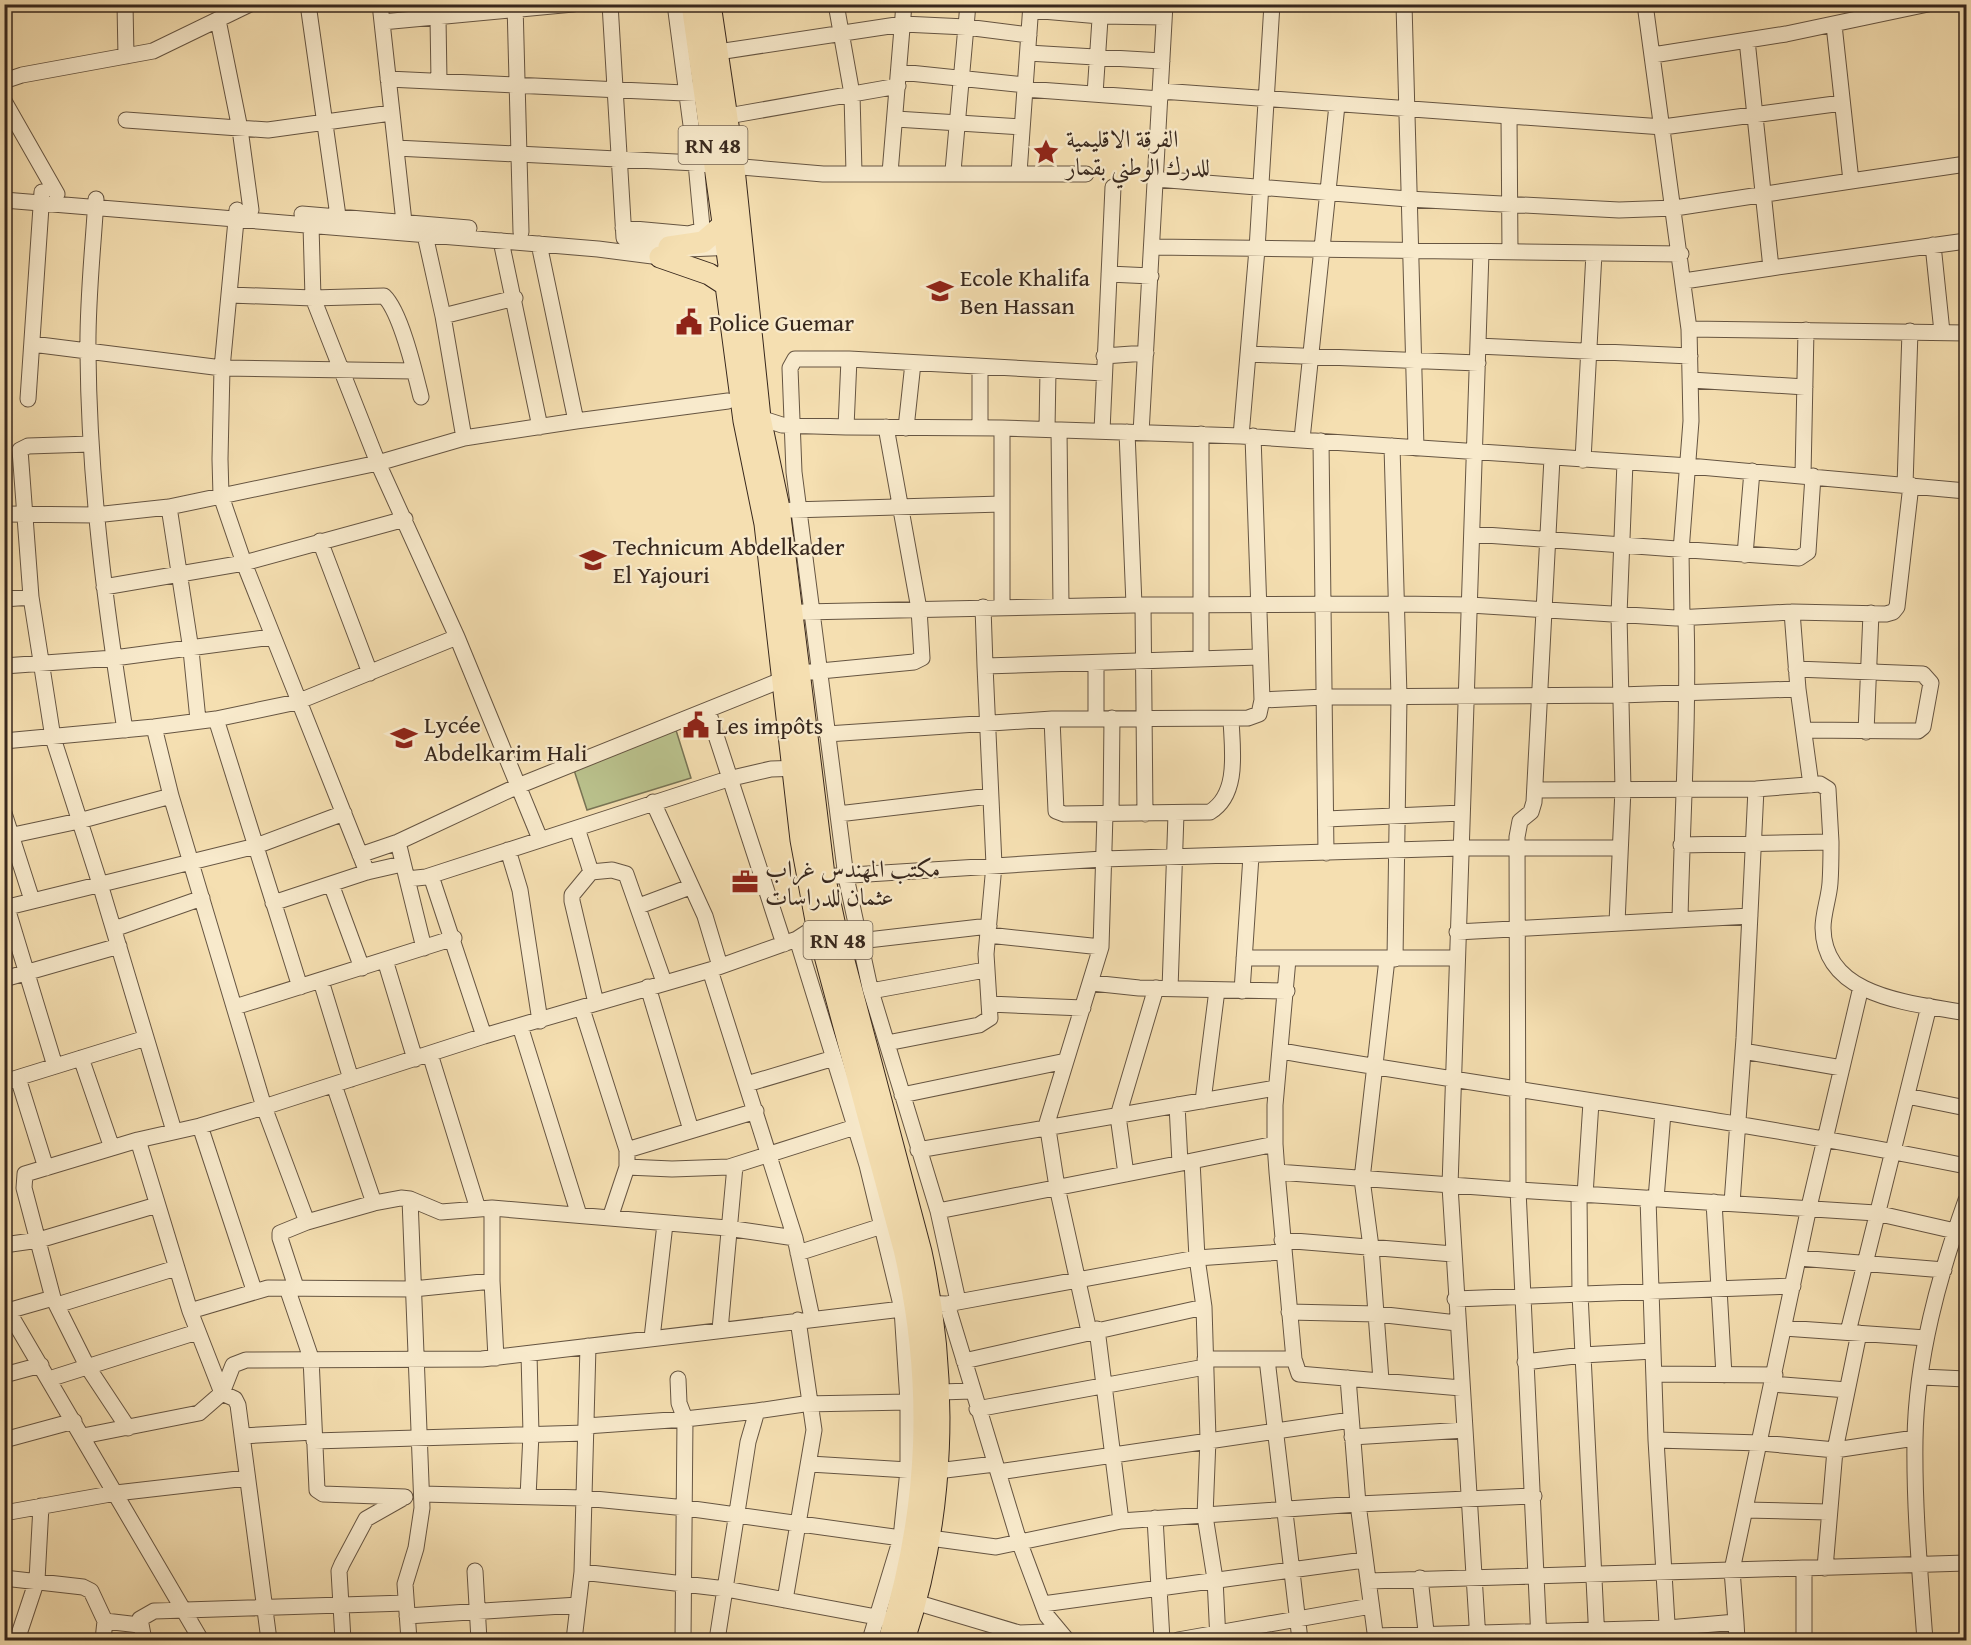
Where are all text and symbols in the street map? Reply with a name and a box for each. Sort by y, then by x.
place label: الفرقة الاقليمية للدرك الوطني بقمار [1064,121,1210,189]
road number: RN 48 [678,126,748,164]
place icon: الفرقة الاقليمية للدرك الوطني بقمار [1031,137,1061,167]
place label: Ecole Khalifa Ben Hassan [960,260,1091,323]
school or university icon: Ecole Khalifa Ben Hassan [925,276,955,306]
place label: Police Guemar [709,305,854,340]
public building icon: Police Guemar [674,307,704,337]
place label: Technicum Abdelkader El Yajouri [613,529,845,592]
school or university icon: Technicum Abdelkader El Yajouri [578,545,608,575]
place label: Lycée Abdelkarim Hali [424,707,588,770]
place label: Les impôts [716,708,823,743]
public building icon: Les impôts [681,710,711,740]
school or university icon: Lycée Abdelkarim Hali [389,723,419,753]
place label: مكتب المهندس غراب عثمان للدراسات [765,851,940,914]
office icon: مكتب المهندس غراب عثمان للدراسات [730,867,760,897]
road number: RN 48 [804,921,872,959]

